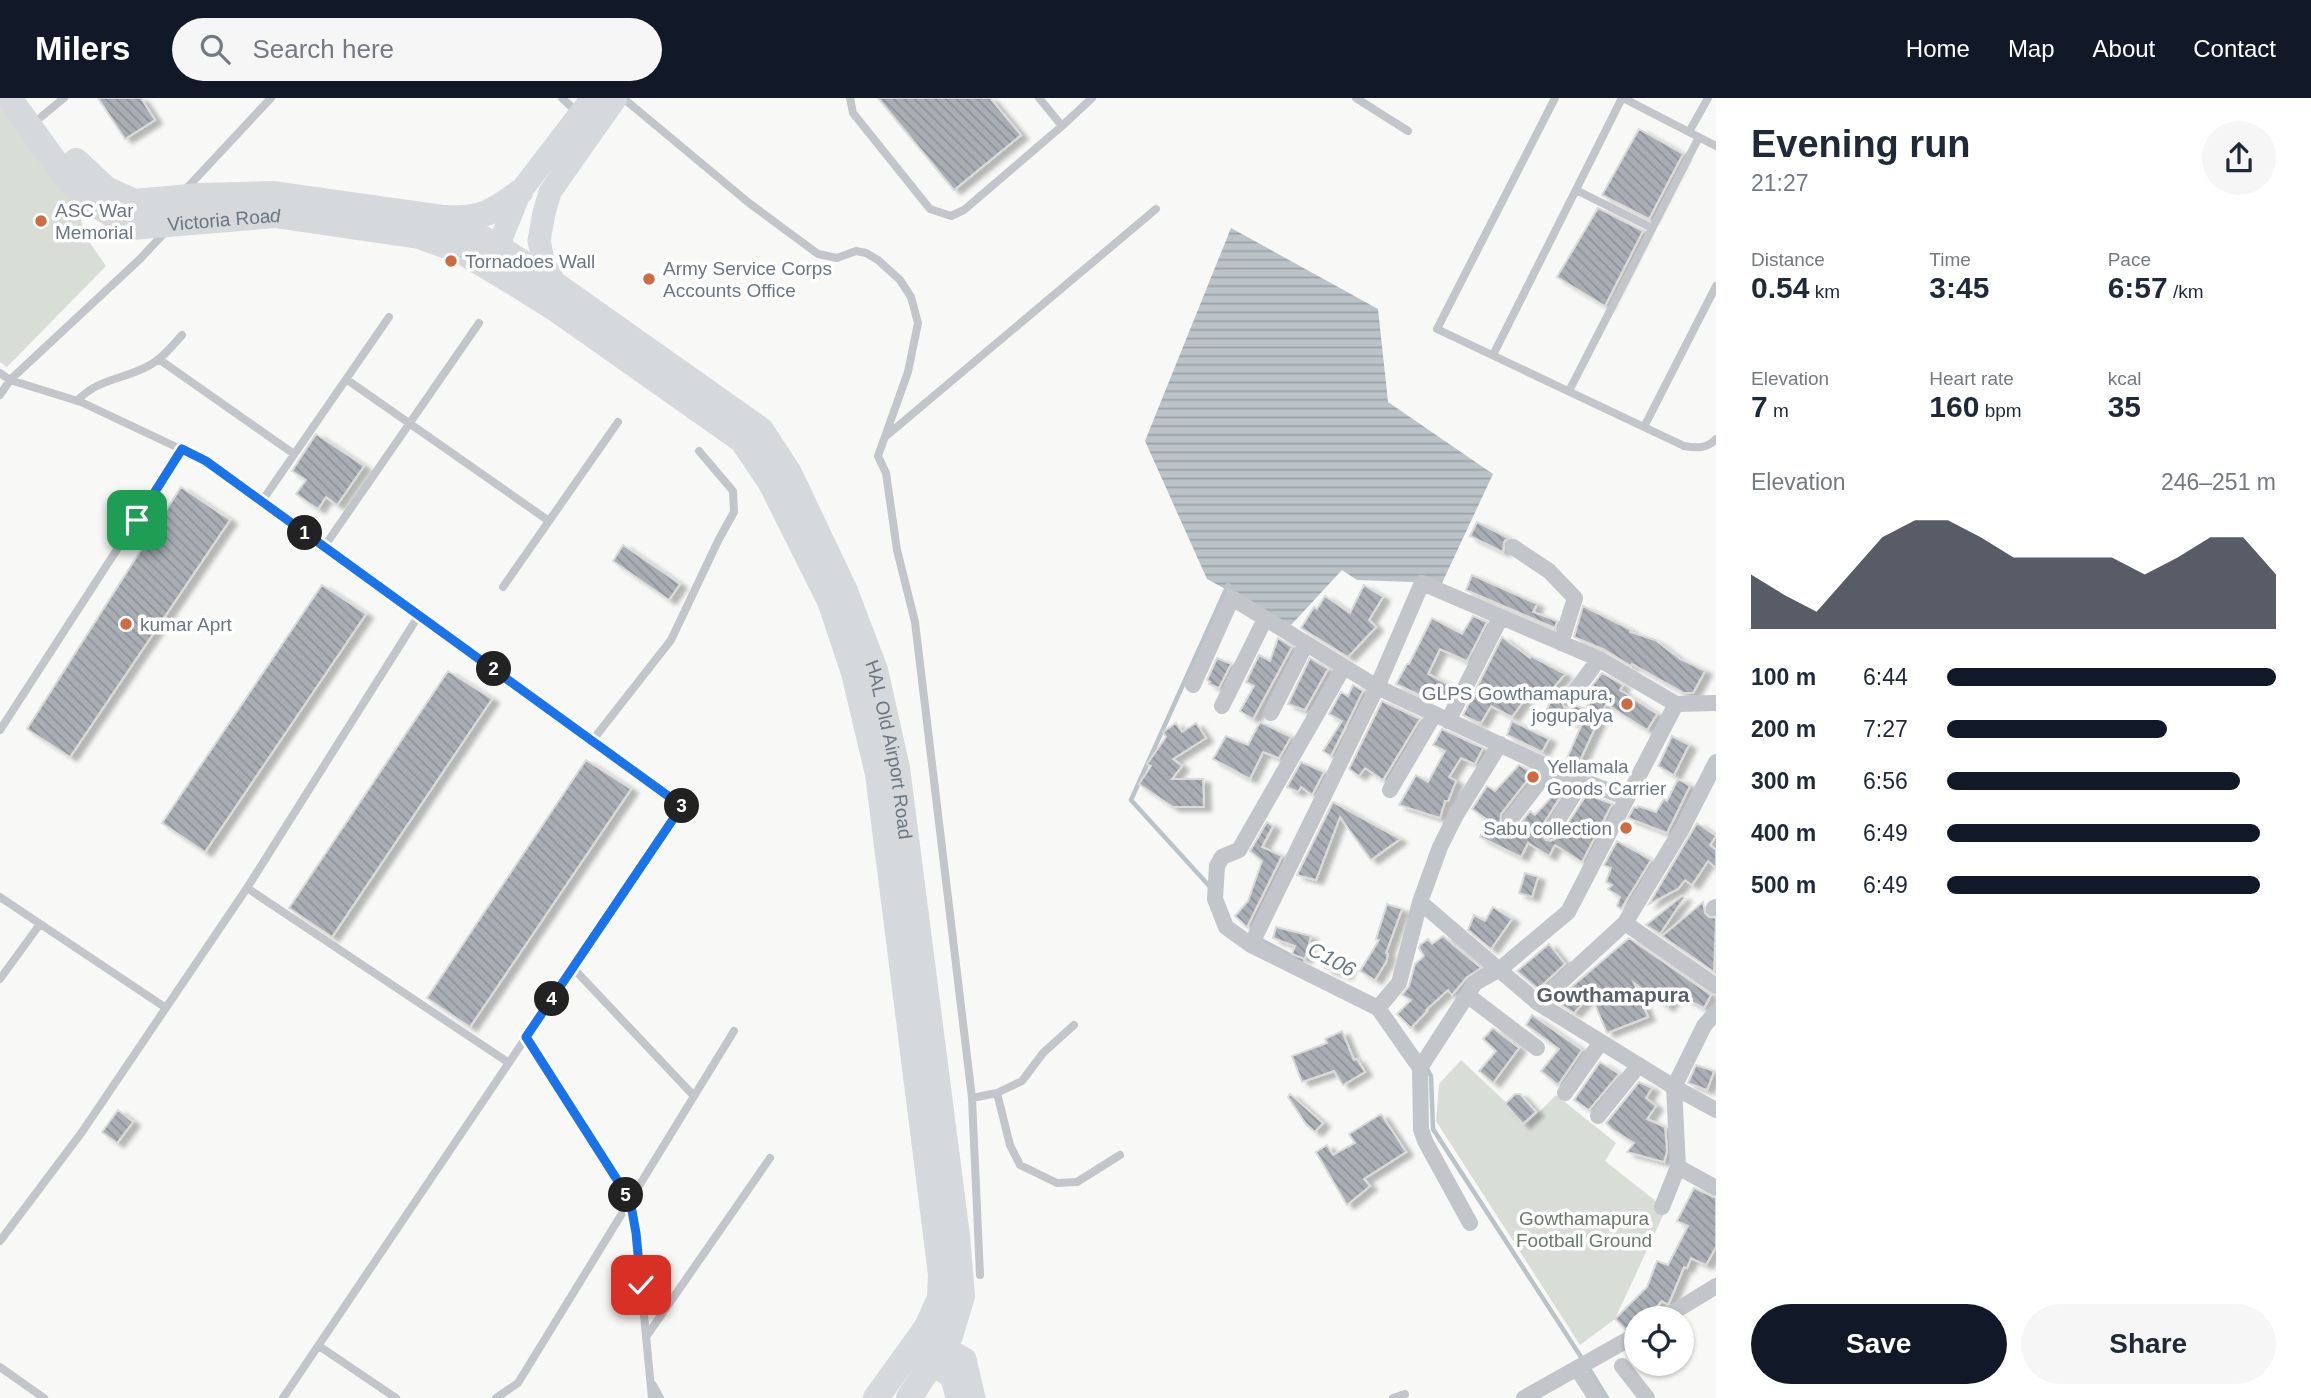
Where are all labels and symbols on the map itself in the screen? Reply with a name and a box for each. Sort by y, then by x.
place label: ASC War Memorial [55,200,134,243]
street label: Victoria Road [166,204,282,234]
marker: ASC War Memorial [33,213,49,229]
place label: Tornadoes Wall [465,251,595,272]
marker: Tornadoes Wall [443,253,459,269]
place label: Army Service Corps Accounts Office [663,258,832,301]
marker: Army Service Corps Accounts Office [641,271,657,287]
pin [107,490,167,550]
pin: 1 [288,516,322,550]
place label: kumar Aprt [140,614,233,635]
marker: kumar Aprt [118,616,134,632]
pin: 2 [476,652,512,686]
street label: HAL Old Airport Road [862,657,917,840]
place label: GLPS Gowthamapura, jogupalya [1422,683,1613,726]
marker: GLPS Gowthamapura, jogupalya [1619,696,1635,712]
place label: Yellamala Goods Carrier [1547,756,1667,799]
marker: Yellamala Goods Carrier [1525,769,1541,785]
pin: 3 [664,788,700,824]
place label: Sabu collection [1483,818,1612,839]
marker: Sabu collection [1618,820,1634,836]
water label: C106 [1304,937,1360,981]
pin: 4 [534,982,570,1016]
district label: Gowthamapura [1537,983,1690,1006]
pin: 5 [608,1178,644,1212]
park label: Gowthamapura Football Ground [1516,1208,1652,1251]
pin [611,1255,671,1315]

